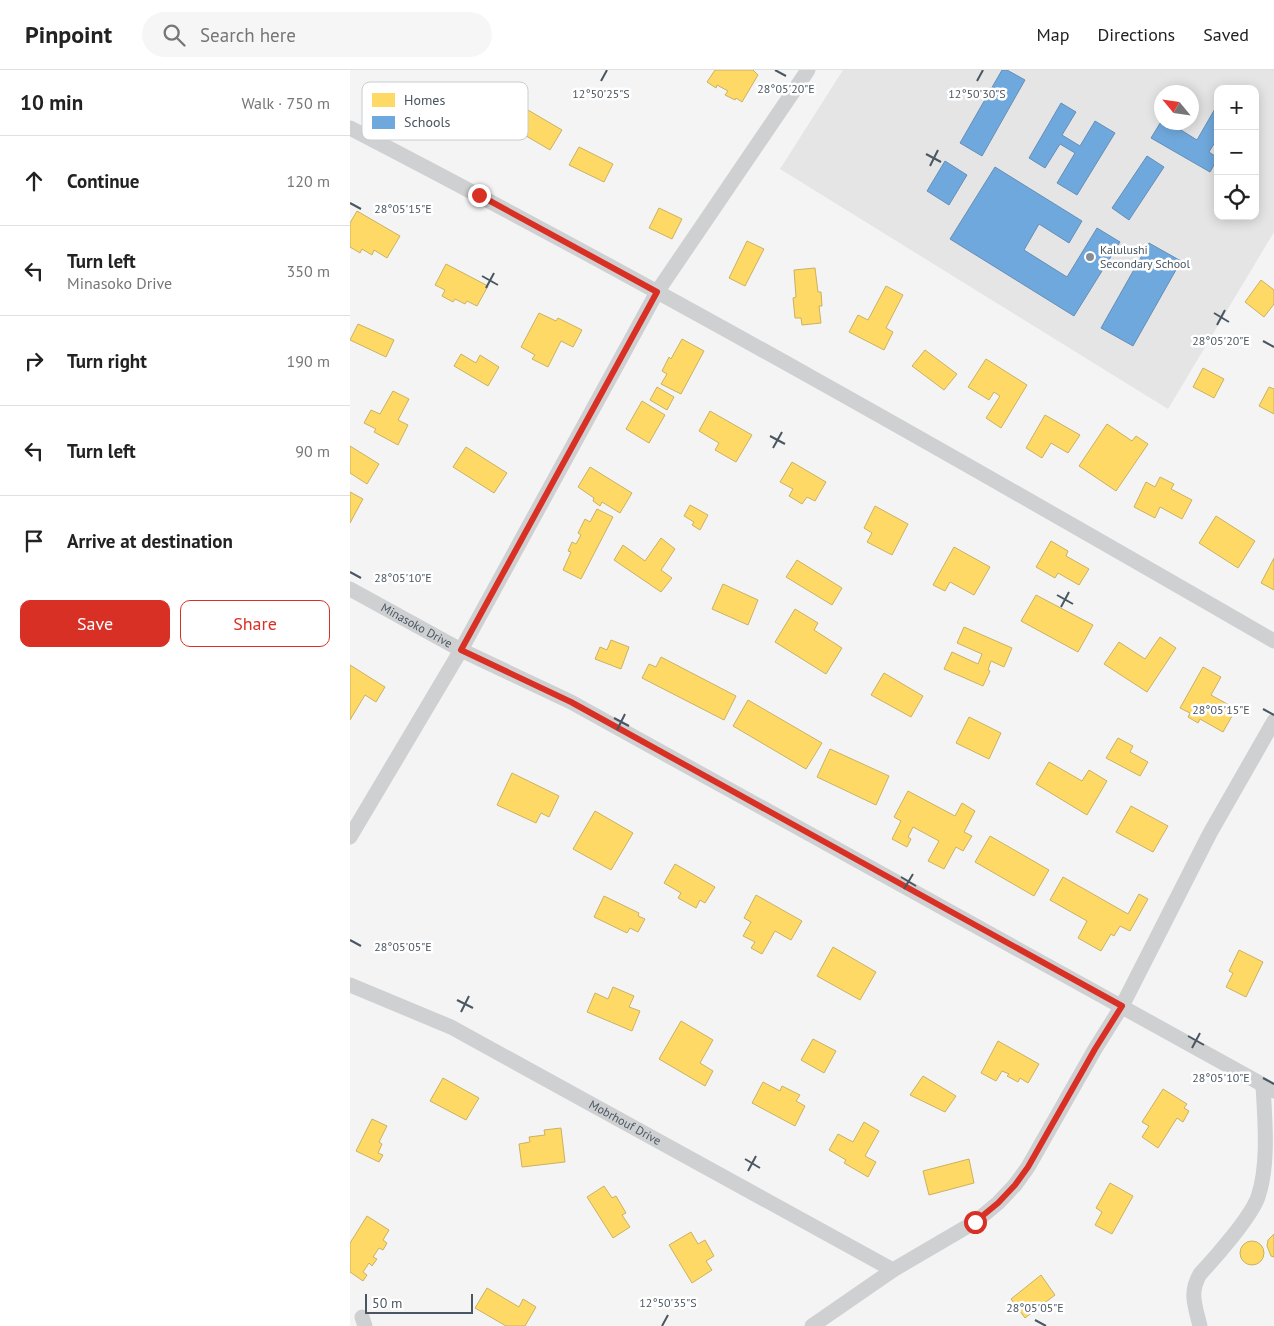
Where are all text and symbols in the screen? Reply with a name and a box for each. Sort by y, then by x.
search box [142,12,492,57]
text: Pinpoint [25,19,112,50]
icon: search [160,21,188,49]
text: Search here [200,23,296,47]
text: Map [1037,23,1069,46]
text: Directions [1097,23,1175,46]
text: Saved [1203,23,1249,46]
text: 28°05'20"E [757,81,815,96]
legend [362,82,528,140]
north arrow [1154,85,1199,130]
map controls [1214,85,1259,220]
button: + [1214,85,1259,130]
text: 12°50'25"S [572,86,630,101]
text: 12°50'30"S [948,86,1006,101]
text: 10 min [20,89,83,116]
text: Homes [404,91,445,109]
text: Walk · 750 m [241,93,330,113]
text: Schools [404,113,451,131]
button: − [1214,130,1259,175]
icon: ahead [20,167,48,195]
text: Continue [67,169,139,193]
text: 120 m [287,171,330,191]
button: locate [1214,175,1259,220]
route end [468,184,491,207]
text: 28°05'15"E [374,201,432,216]
place label: Kalulushi Secondary School [1100,242,1191,271]
text: Turn left [67,249,136,273]
marker: Kalulushi Secondary School [1084,251,1096,263]
icon: left [20,257,48,285]
text: 350 m [287,261,330,281]
text: Minasoko Drive [67,273,172,293]
text: 28°05'20"E [1192,333,1250,348]
icon: right [20,347,48,375]
text: Turn right [67,349,147,373]
text: 190 m [287,351,330,371]
icon: left [20,437,48,465]
text: Turn left [67,439,136,463]
text: 90 m [295,441,330,461]
icon: arrive [20,527,48,555]
text: Arrive at destination [67,529,233,553]
text: 28°05'10"E [374,570,432,585]
button: Save [20,600,170,647]
button: Share [180,600,330,647]
street label: Minasoko Drive [379,600,455,651]
text: 28°05'15"E [1192,702,1250,717]
text: 28°05'05"E [374,939,432,954]
text: 28°05'10"E [1192,1070,1250,1085]
street label: Mobrhouf Drive [587,1096,664,1148]
route start [964,1211,987,1234]
scale bar [365,1291,472,1314]
text: 50 m [372,1294,402,1312]
text: 12°50'35"S [639,1295,697,1310]
text: 28°05'05"E [1006,1300,1064,1315]

